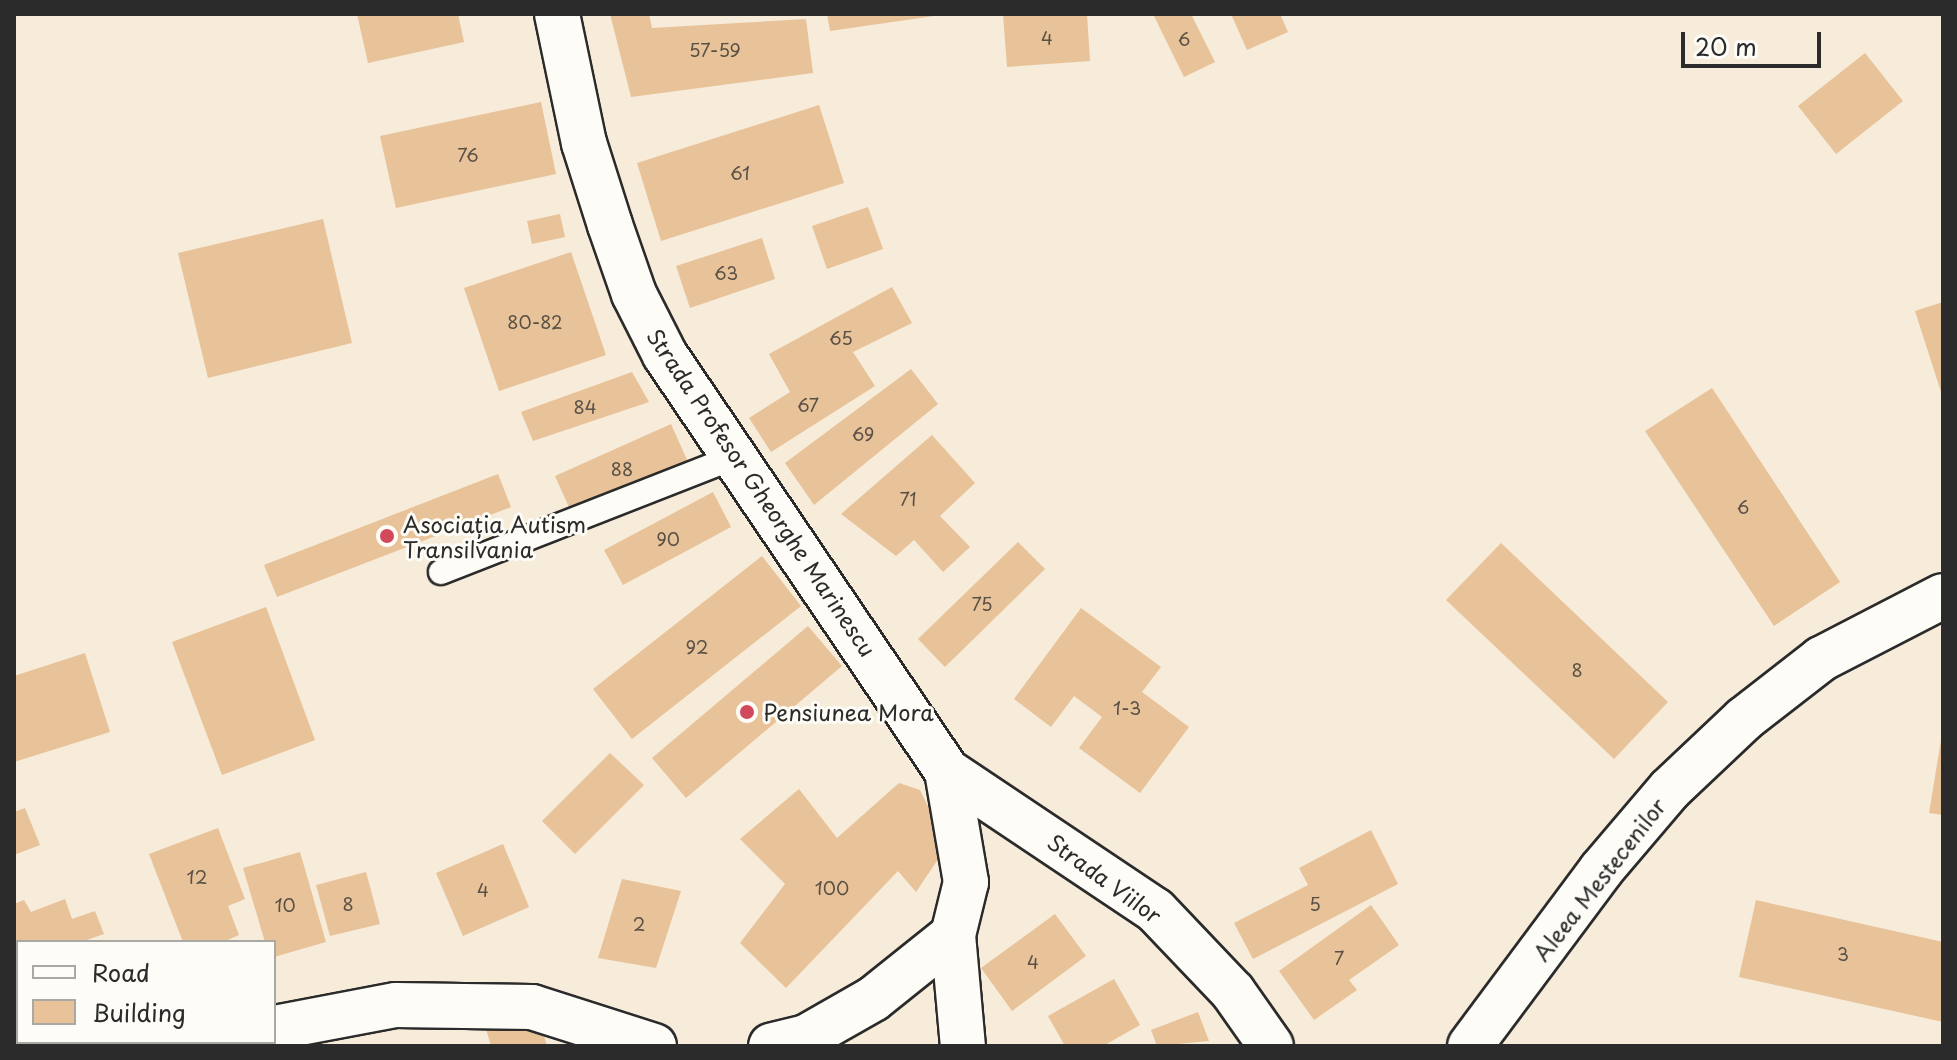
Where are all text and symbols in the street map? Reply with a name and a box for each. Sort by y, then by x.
scale bar [1685,16,1825,66]
house number: 4 [1041,27,1053,49]
house number: 6 [1178,28,1190,50]
text: 20 m [1695,28,1757,64]
house number: 57-59 [689,39,741,61]
house number: 76 [457,144,479,166]
house number: 61 [730,162,750,184]
house number: 63 [714,262,738,284]
house number: 80-82 [507,311,563,333]
street label: Strada Profesor Gheorghe Marinescu [642,323,882,661]
house number: 65 [829,327,853,349]
house number: 67 [797,394,819,416]
house number: 84 [573,396,597,418]
house number: 69 [852,423,874,445]
house number: 88 [611,458,633,480]
house number: 71 [900,488,916,510]
house number: 6 [1737,496,1749,518]
place label: Asociația Autism Transilvania [403,510,586,562]
marker: Asociația Autism Transilvania [378,527,396,545]
house number: 90 [656,528,680,550]
house number: 75 [972,593,992,615]
house number: 92 [686,636,708,658]
house number: 8 [1571,659,1583,681]
house number: 1-3 [1113,697,1141,719]
place label: Pensiunea Mora [763,699,933,725]
marker: Pensiunea Mora [738,703,756,721]
street label: Aleea Mestecenilor [1526,791,1672,967]
street label: Strada Viilor [1042,827,1168,929]
house number: 12 [187,866,207,888]
house number: 100 [815,877,849,899]
house number: 4 [477,879,489,901]
house number: 8 [342,893,354,915]
house number: 5 [1309,893,1321,915]
house number: 10 [274,894,296,916]
house number: 2 [633,913,645,935]
legend [16,940,276,1044]
house number: 3 [1837,943,1849,965]
house number: 7 [1334,947,1344,969]
house number: 4 [1027,951,1039,973]
text: Road [92,954,150,990]
text: Building [92,994,186,1030]

